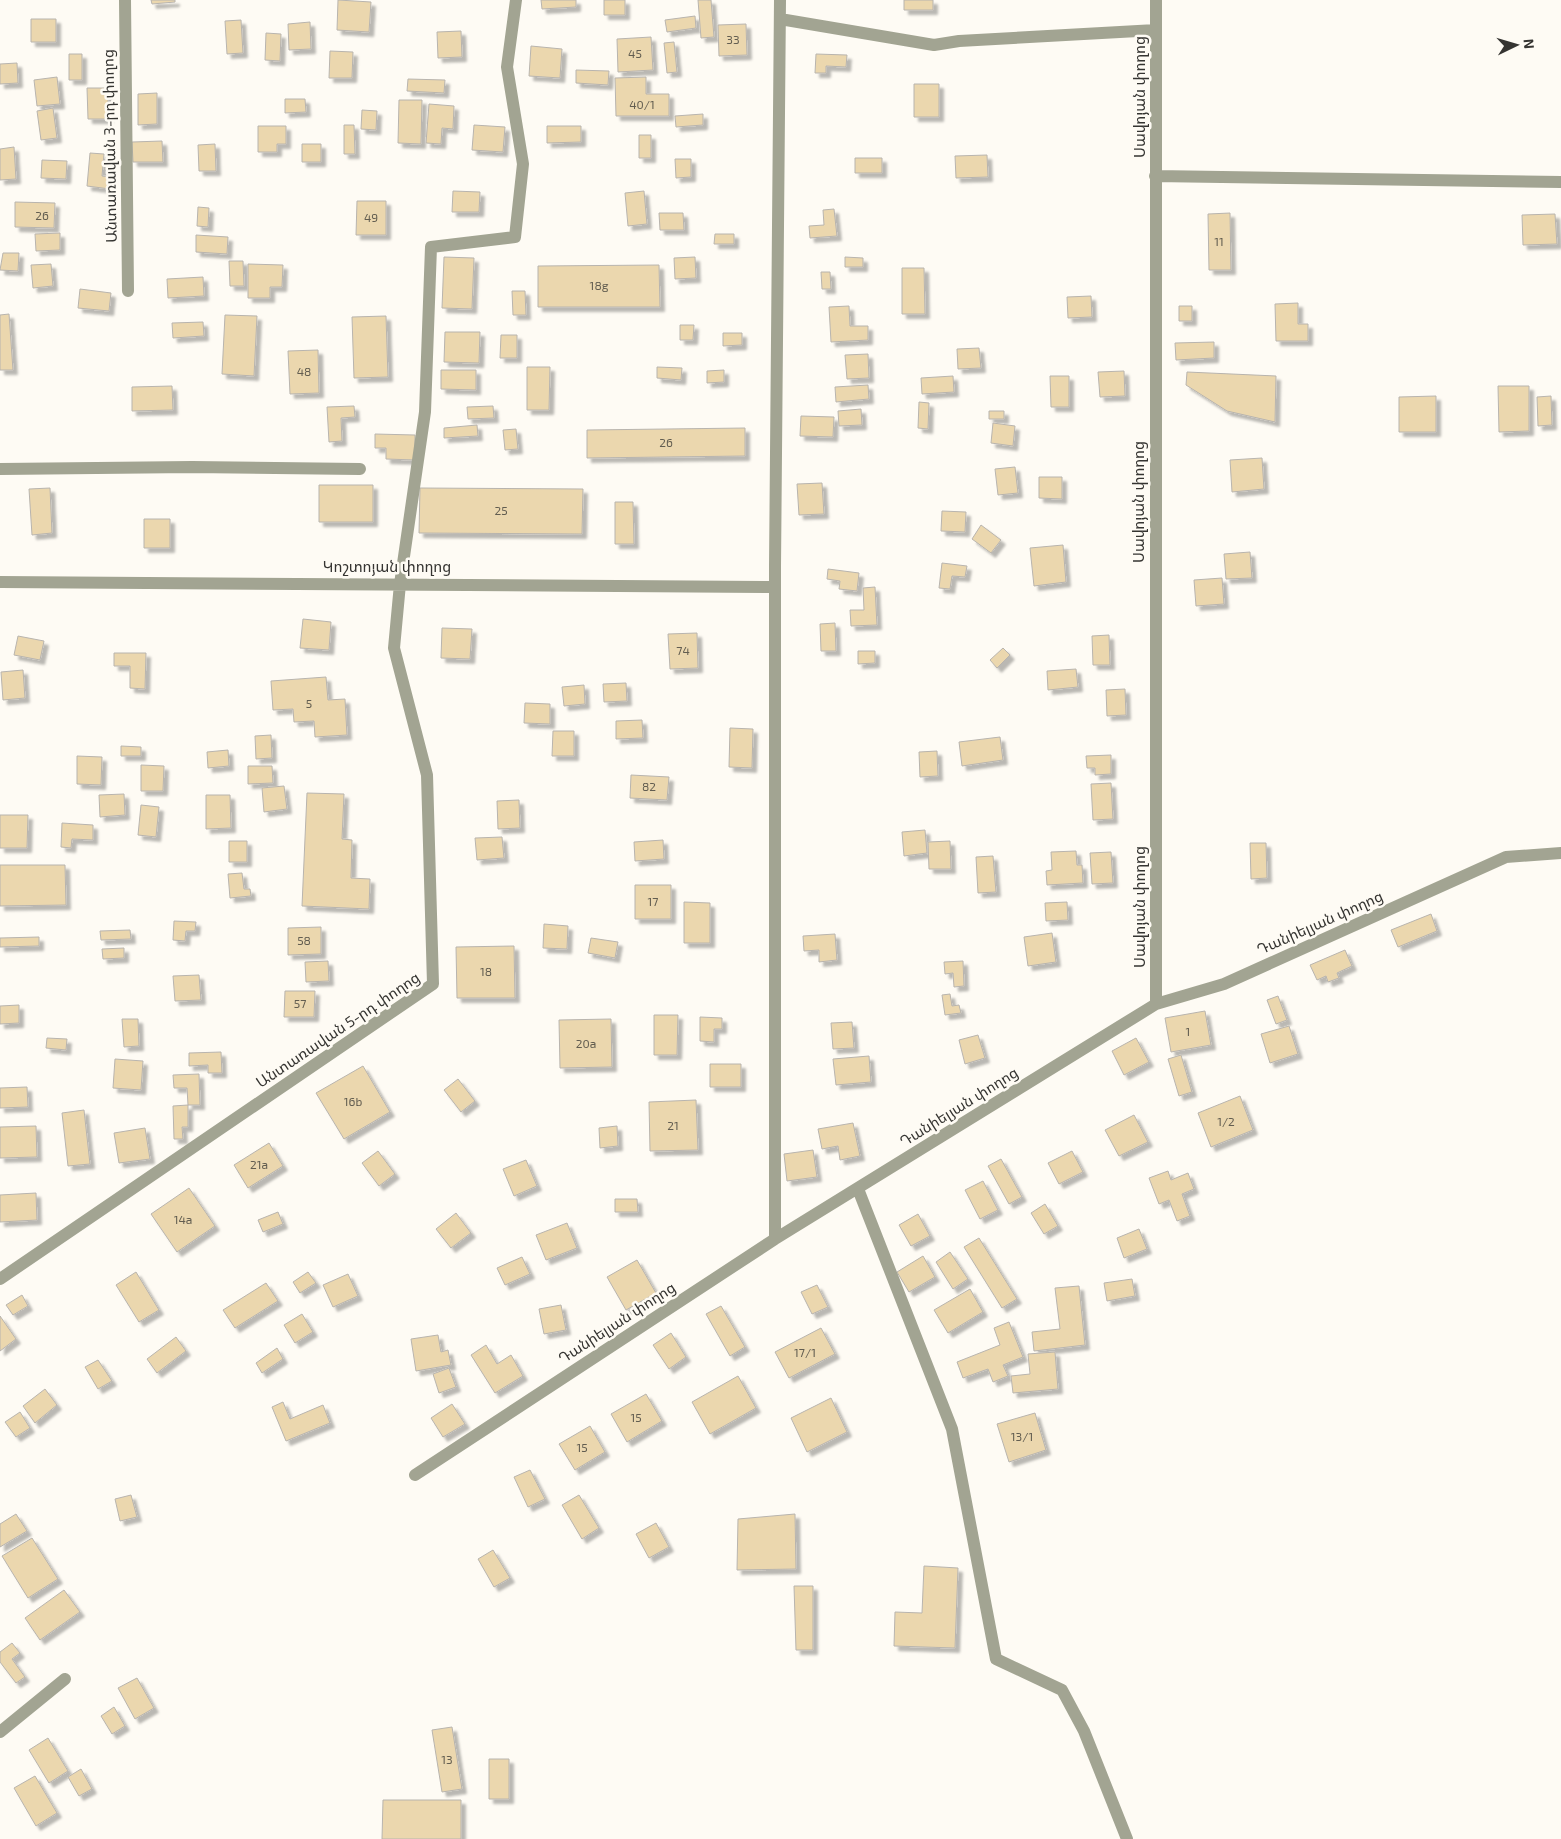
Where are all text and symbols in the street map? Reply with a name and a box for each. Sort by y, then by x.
north arrow [1491,20,1541,70]
house number: 33 [726,32,740,46]
street label: Սավոյան փողոց [1130,36,1149,158]
text: N [1521,38,1538,50]
house number: 45 [628,46,642,60]
street label: Անտառավան 3-րդ փողոց [98,49,121,243]
house number: 40/1 [629,97,655,111]
house number: 26 [35,208,49,222]
house number: 49 [364,210,378,224]
house number: 11 [1214,234,1224,248]
house number: 18g [590,278,609,292]
house number: 48 [297,364,311,378]
house number: 26 [659,435,673,449]
street label: Սավոյան փողոց [1129,441,1148,563]
house number: 25 [494,503,508,517]
street label: Կոշտոյան փողոց [323,557,451,576]
house number: 74 [676,643,690,657]
house number: 5 [306,696,312,710]
house number: 82 [642,779,656,793]
street label: Սավոյան փողոց [1130,846,1149,968]
street label: Դանիելյան փողոց [1254,886,1386,959]
house number: 17 [648,894,658,908]
house number: 58 [297,933,311,947]
house number: 18 [480,964,492,978]
street label: Անտառավան 5-րդ փողոց [252,968,423,1092]
house number: 57 [294,996,306,1010]
house number: 1 [1186,1024,1190,1038]
house number: 20a [576,1036,596,1050]
street label: Դանիելյան փողոց [896,1062,1022,1151]
house number: 16b [344,1094,362,1108]
house number: 1/2 [1217,1114,1235,1128]
house number: 21 [667,1118,679,1132]
house number: 21a [250,1157,268,1171]
house number: 14a [174,1212,192,1226]
street label: Դանիելյան փողոց [554,1278,679,1368]
house number: 17/1 [794,1345,816,1359]
house number: 15 [630,1410,642,1424]
house number: 13/1 [1011,1429,1033,1443]
house number: 15 [576,1440,588,1454]
house number: 13 [441,1752,453,1766]

